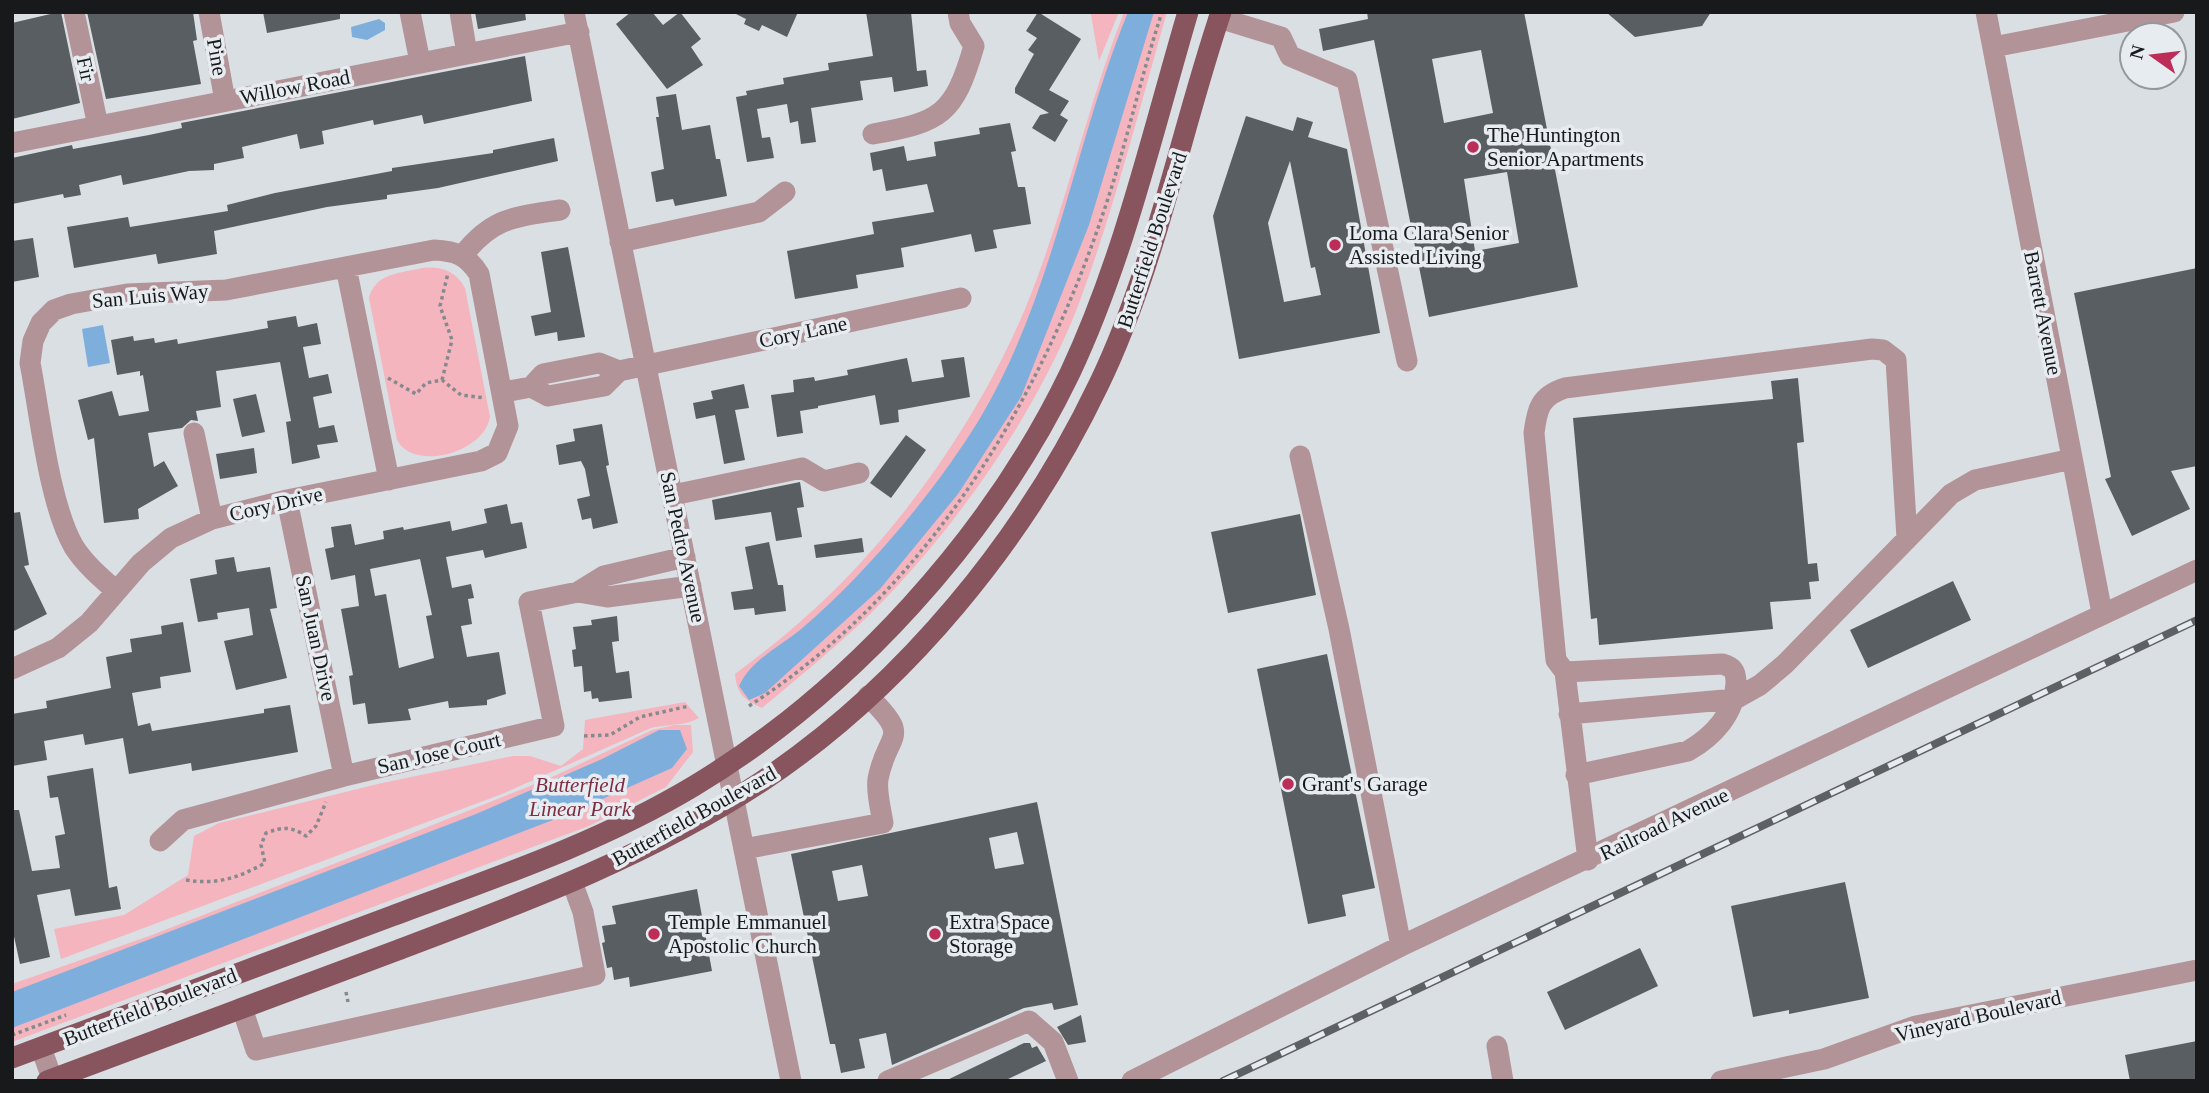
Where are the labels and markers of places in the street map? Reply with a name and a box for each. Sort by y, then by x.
place label: The Huntington Senior Apartments [1487,123,1644,171]
marker: The Huntington Senior Apartments [1465,139,1481,155]
place label: Loma Clara Senior Assisted Living [1349,221,1509,269]
marker: Loma Clara Senior Assisted Living [1327,237,1343,253]
place label: Grant's Garage [1302,772,1428,796]
marker: Grant's Garage [1280,776,1296,792]
place label: Temple Emmanuel Apostolic Church [668,910,827,958]
place label: Extra Space Storage [949,910,1050,958]
marker: Temple Emmanuel Apostolic Church [646,926,662,942]
marker: Extra Space Storage [927,926,943,942]

